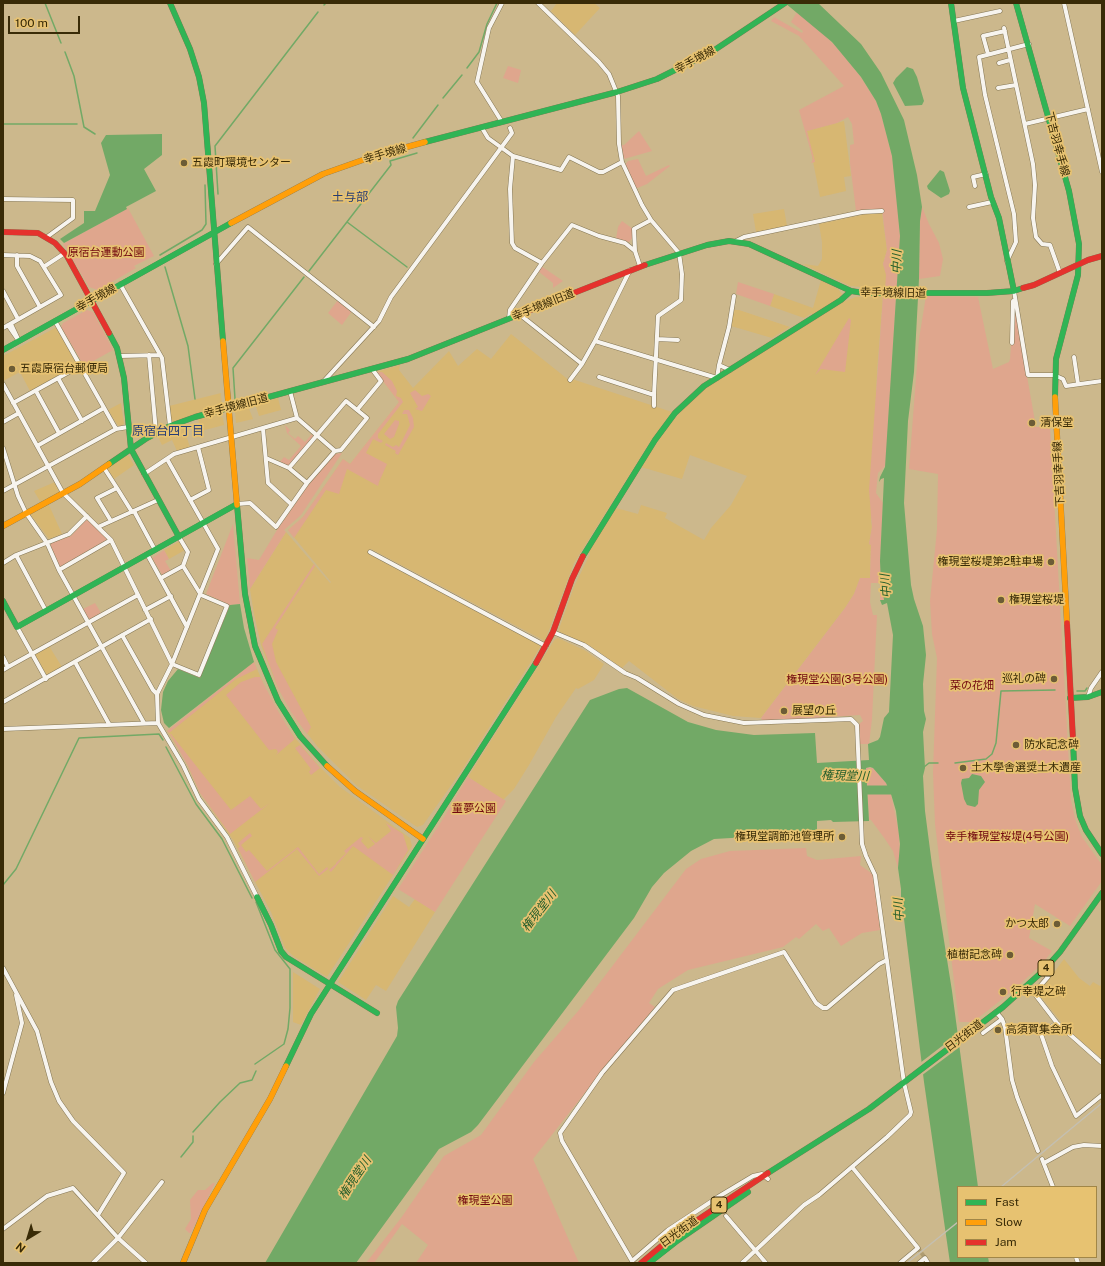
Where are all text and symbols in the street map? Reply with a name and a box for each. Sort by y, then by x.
scale bar [10,8,82,34]
text: 100 m [15,16,48,30]
street label: 幸手境線 [672,44,718,76]
street label: 下吉羽幸手線 [1042,110,1072,178]
street label: 幸手境線 [362,142,408,166]
place label: 五霞町環境センター [192,156,291,170]
marker: 五霞町環境センター [179,158,189,168]
district label: 土与部 [332,190,368,204]
park label: 原宿台運動公園 [68,246,144,260]
water label: 中川 [890,250,904,274]
street label: 幸手境線 [74,282,118,314]
street label: 幸手境線旧道 [860,286,926,300]
street label: 幸手境線旧道 [510,287,576,323]
place label: 五霞原宿台郵便局 [20,362,108,376]
marker: 五霞原宿台郵便局 [7,364,17,374]
street label: 幸手境線旧道 [202,391,270,421]
place label: 清保堂 [1040,416,1073,430]
marker: 清保堂 [1027,418,1037,428]
district label: 原宿台四丁目 [132,424,204,438]
street label: 下吉羽幸手線 [1051,441,1067,507]
place label: 権現堂桜堤第2駐車場 [937,555,1043,569]
marker: 権現堂桜堤第2駐車場 [1046,557,1056,567]
water label: 中川 [878,573,894,599]
place label: 権現堂桜堤 [1009,593,1064,607]
marker: 権現堂桜堤 [996,595,1006,605]
place label: 巡礼の碑 [1002,672,1046,686]
park label: 権現堂公園(3号公園) [786,673,888,687]
marker: 巡礼の碑 [1049,674,1059,684]
park label: 菜の花畑 [950,679,994,693]
place label: 展望の丘 [792,704,836,718]
marker: 展望の丘 [779,706,789,716]
place label: 防水記念碑 [1024,738,1079,752]
marker: 防水記念碑 [1011,740,1021,750]
place label: 土木學舎選奨土木遺産 [971,761,1081,775]
marker: 土木學舎選奨土木遺産 [958,763,968,773]
water label: 権現堂川 [821,768,869,784]
park label: 童夢公園 [452,802,496,816]
place label: 権現堂調節池管理所 [735,830,834,844]
park label: 幸手権現堂桜堤(4号公園) [945,830,1069,844]
marker: 権現堂調節池管理所 [837,832,847,842]
water label: 権現堂川 [519,888,559,934]
water label: 中川 [891,898,907,922]
place label: かつ太郎 [1005,917,1049,931]
marker: かつ太郎 [1052,919,1062,929]
place label: 植樹記念碑 [947,948,1002,962]
marker: 植樹記念碑 [1005,950,1015,960]
road number: 4 [1038,960,1054,976]
place label: 行幸堤之碑 [1011,985,1066,999]
marker: 行幸堤之碑 [998,987,1008,997]
street label: 日光街道 [942,1017,986,1055]
place label: 高須賀集会所 [1006,1023,1072,1037]
marker: 高須賀集会所 [993,1025,1003,1035]
water label: 権現堂川 [336,1154,374,1202]
legend [957,1186,1097,1258]
park label: 権現堂公園 [458,1194,512,1208]
text: Fast [995,1195,1019,1209]
road number: 4 [711,1197,727,1213]
street label: 日光街道 [657,1214,701,1250]
text: Slow [995,1215,1022,1229]
north arrow [8,1218,48,1258]
text: Jam [995,1235,1017,1249]
text: N [14,1240,28,1255]

